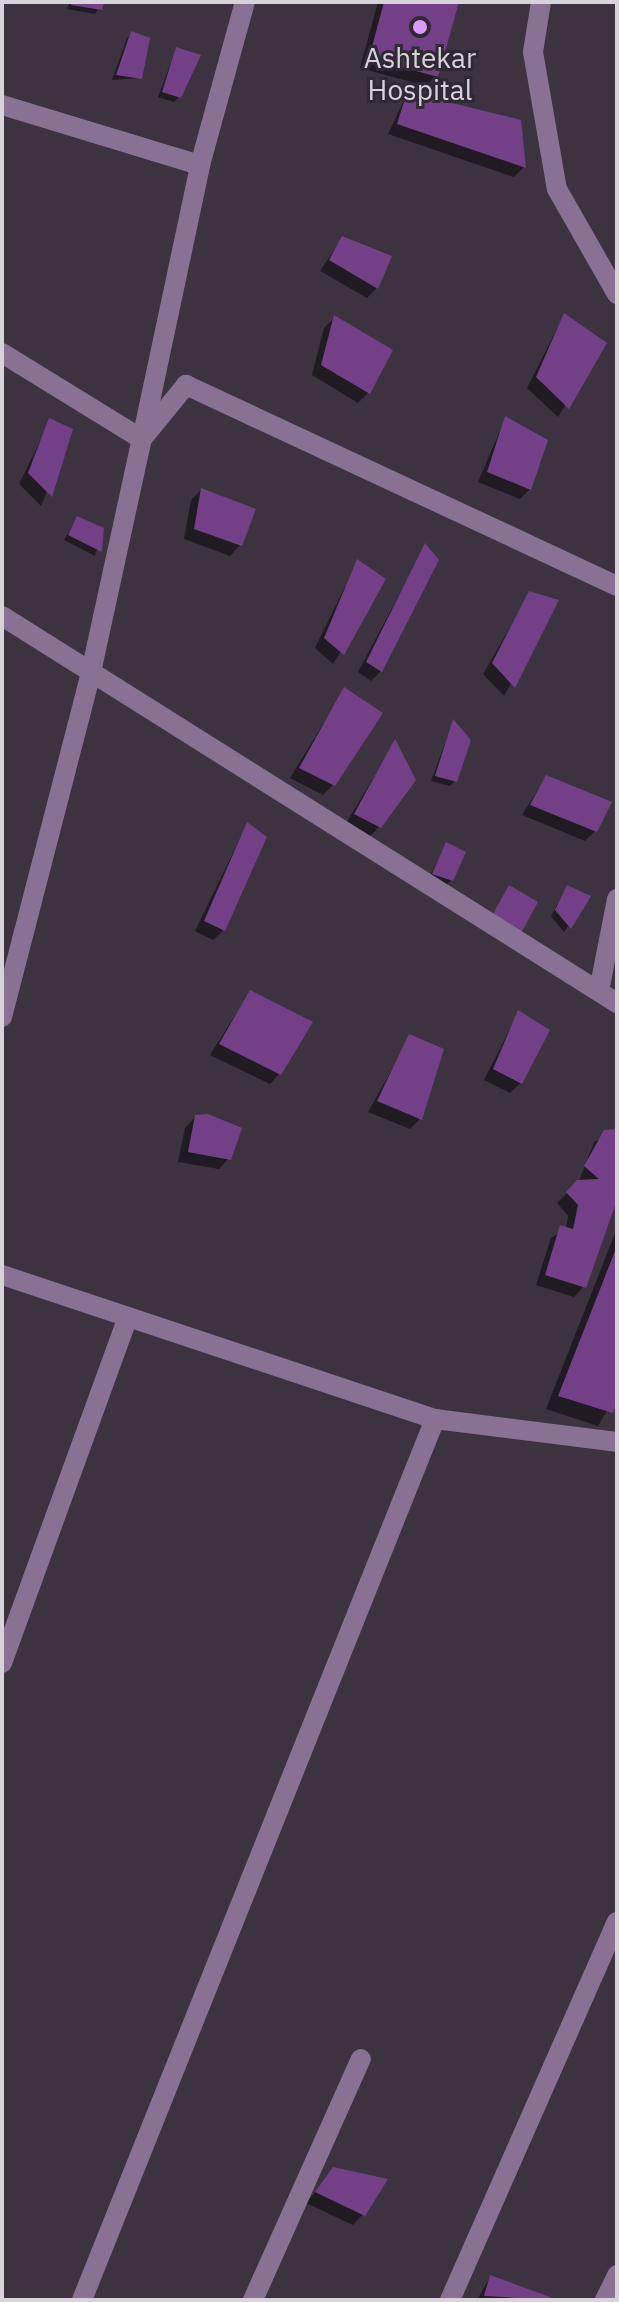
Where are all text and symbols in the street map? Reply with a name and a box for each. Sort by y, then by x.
marker: Ashtekar Hospital [409,16,431,38]
place label: Ashtekar Hospital [364,41,476,107]

